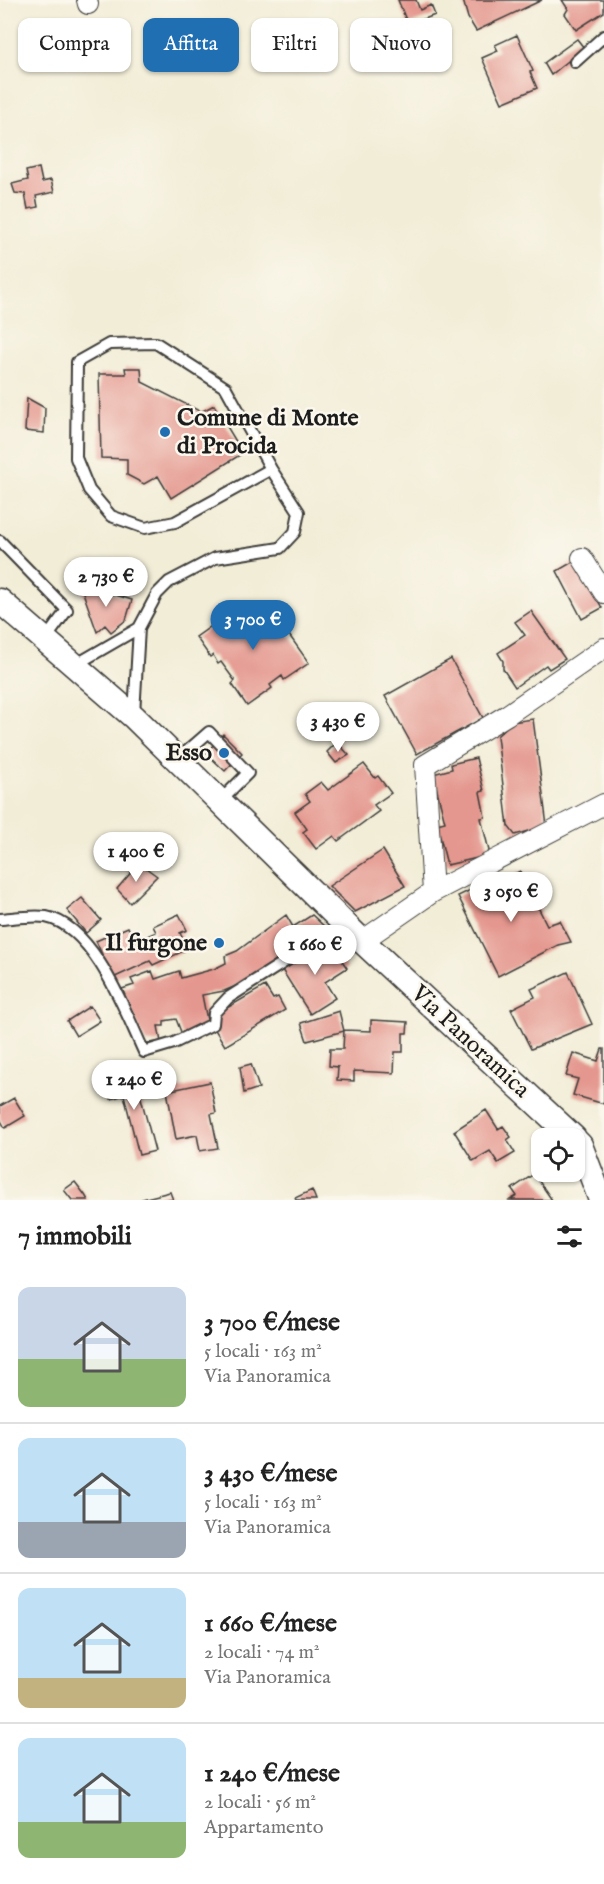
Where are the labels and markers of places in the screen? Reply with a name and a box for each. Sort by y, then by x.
place label: Comune di Monte di Procida [177,403,359,462]
marker: Comune di Monte di Procida [158,425,172,439]
pin: 2 730 € [51,557,161,608]
pin: 3 700 € [198,600,308,651]
pin: 3 430 € [283,702,393,753]
place label: Esso [166,738,212,769]
marker: Esso [217,746,231,760]
pin: 1 400 € [81,832,191,883]
pin: 3 050 € [456,872,566,923]
pin: 1 660 € [260,925,370,976]
place label: Il furgone [105,928,207,959]
marker: Il furgone [212,936,226,950]
pin: 1 240 € [79,1060,189,1111]

